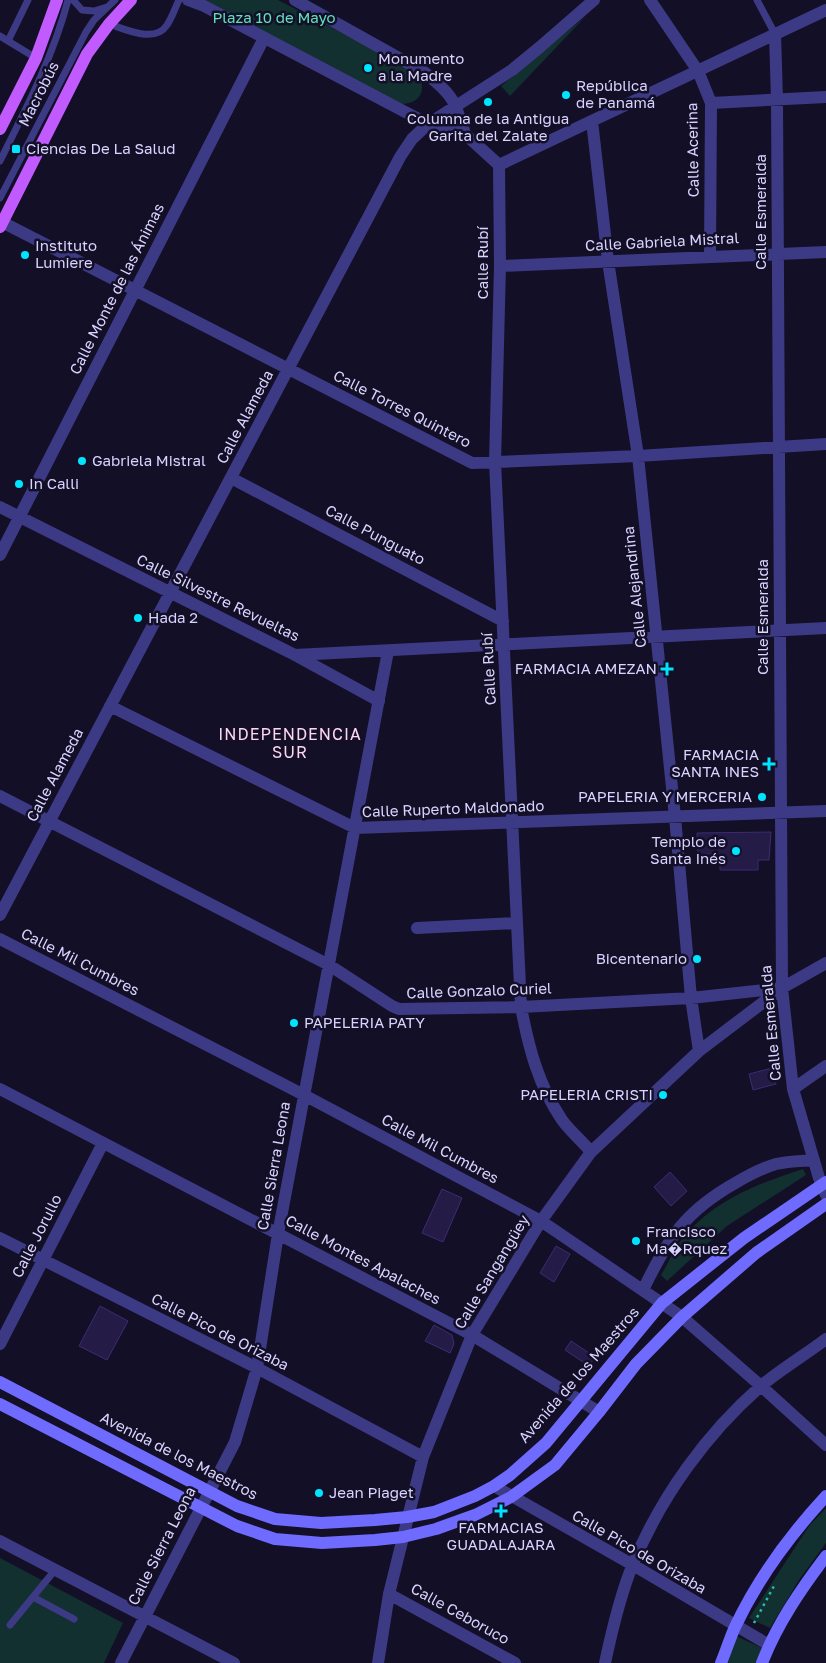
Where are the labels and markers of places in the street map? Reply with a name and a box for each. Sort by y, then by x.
place label: Monumento a la Madre [378,49,464,84]
marker: Monumento a la Madre [362,62,374,74]
place label: República de Panamá [576,76,655,111]
marker: República de Panamá [560,89,572,101]
marker: Columna de la Antigua Garita del Zalate [482,96,494,108]
place label: Columna de la Antigua Garita del Zalate [407,109,569,144]
place label: Ciencias De La Salud [26,139,176,157]
marker: Ciencias De La Salud [10,143,22,155]
place label: Instituto Lumiere [35,236,97,271]
marker: Instituto Lumiere [19,249,31,261]
place label: Gabriela Mistral [92,451,206,469]
marker: Gabriela Mistral [76,455,88,467]
place label: In Calli [29,474,79,492]
marker: In Calli [13,478,25,490]
place label: Hada 2 [148,608,198,626]
marker: Hada 2 [132,612,144,624]
place label: FARMACIA AMEZAN [515,659,657,677]
marker: FARMACIA AMEZAN [661,663,673,675]
place label: FARMACIA SANTA INES [671,745,759,780]
marker: FARMACIA SANTA INES [763,758,775,770]
place label: PAPELERIA Y MERCERIA [578,787,752,805]
marker: PAPELERIA Y MERCERIA [756,791,768,803]
place label: Templo de Santa Inés [650,832,726,867]
marker: Templo de Santa Inés [730,845,742,857]
place label: Bicentenario [596,949,687,967]
marker: Bicentenario [691,953,703,965]
place label: PAPELERIA PATY [304,1013,425,1031]
marker: PAPELERIA PATY [288,1017,300,1029]
place label: PAPELERIA CRISTI [520,1085,653,1103]
marker: PAPELERIA CRISTI [657,1089,669,1101]
place label: Francisco Ma�Rquez [646,1222,727,1257]
marker: Francisco Ma�Rquez [630,1235,642,1247]
place label: Jean Piaget [329,1483,414,1501]
marker: Jean Piaget [313,1487,325,1499]
marker: FARMACIAS GUADALAJARA [495,1505,507,1517]
place label: FARMACIAS GUADALAJARA [447,1518,555,1553]

